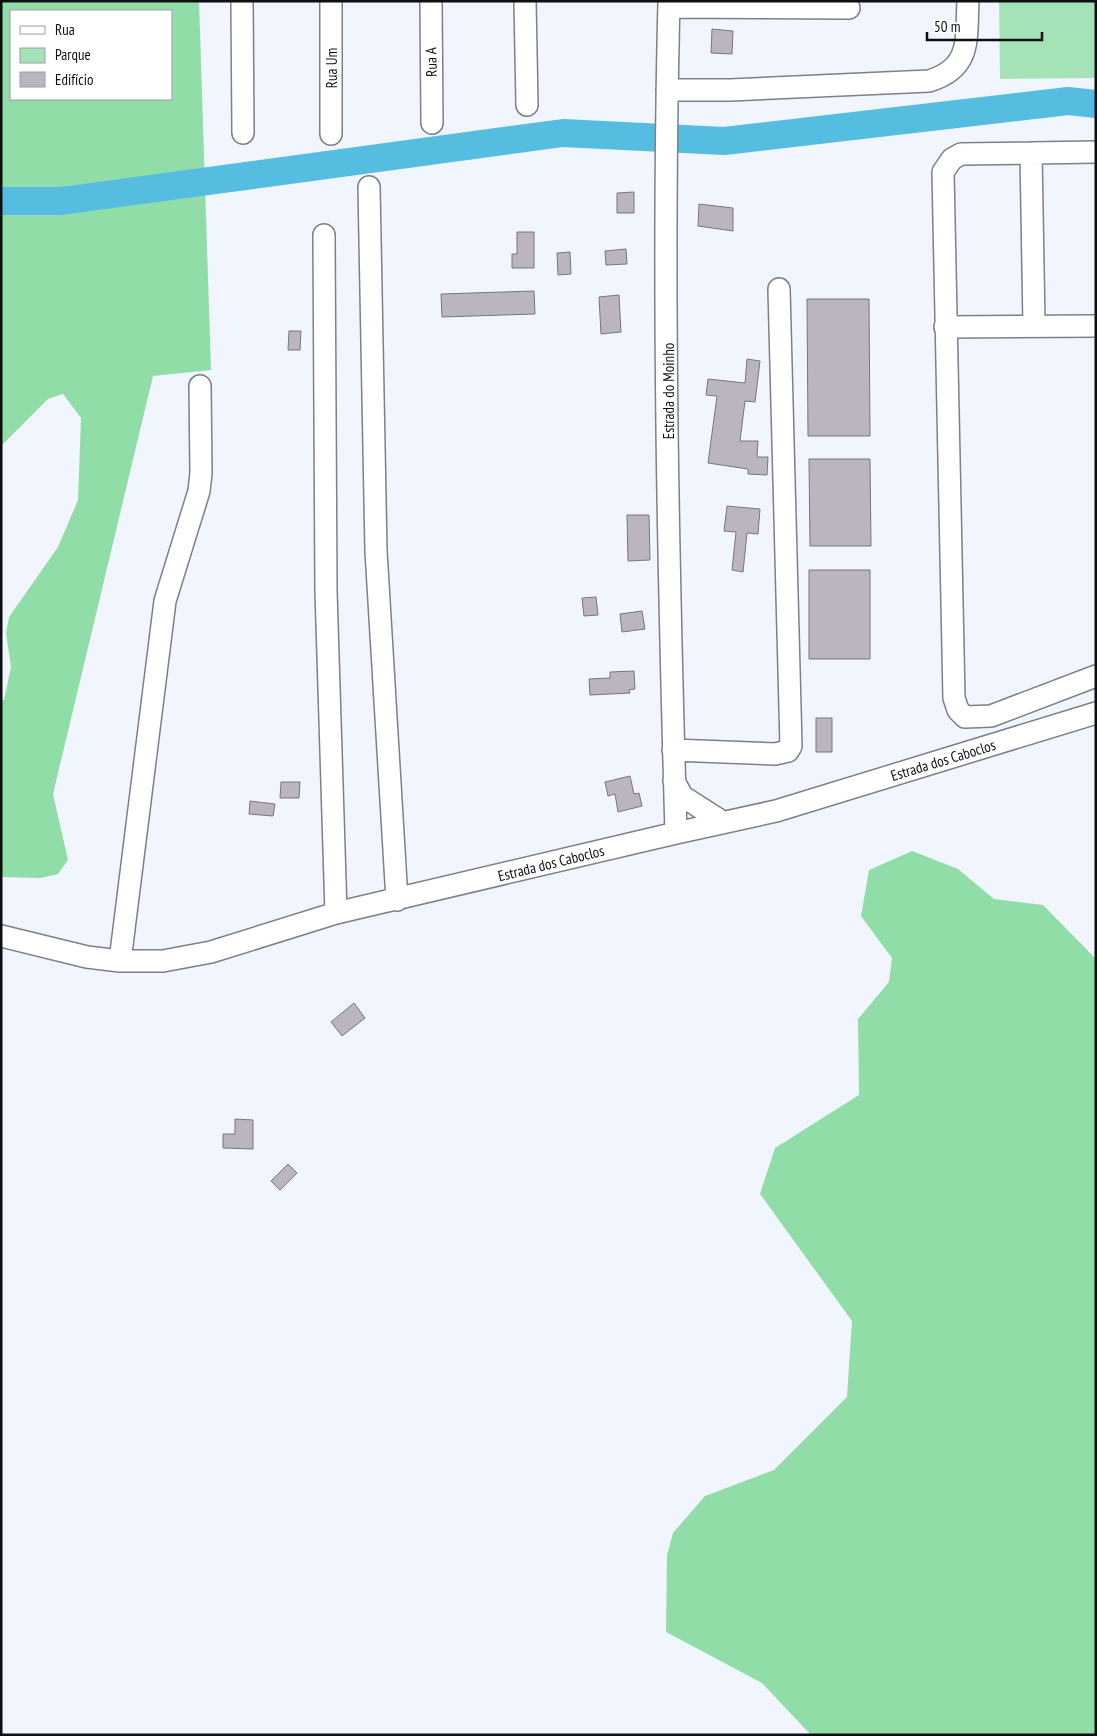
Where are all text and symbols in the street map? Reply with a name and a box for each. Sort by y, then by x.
legend [10,10,172,100]
scale bar [927,10,1042,42]
text: 50 m [934,17,960,36]
text: Rua [55,20,75,39]
text: Parque [55,45,91,64]
street label: Rua A [421,46,441,77]
street label: Rua Um [322,48,341,88]
text: Edifício [55,70,93,89]
street label: Estrada do Moinho [659,343,678,439]
street label: Estrada dos Caboclos [888,735,998,785]
street label: Estrada dos Caboclos [496,841,606,885]

